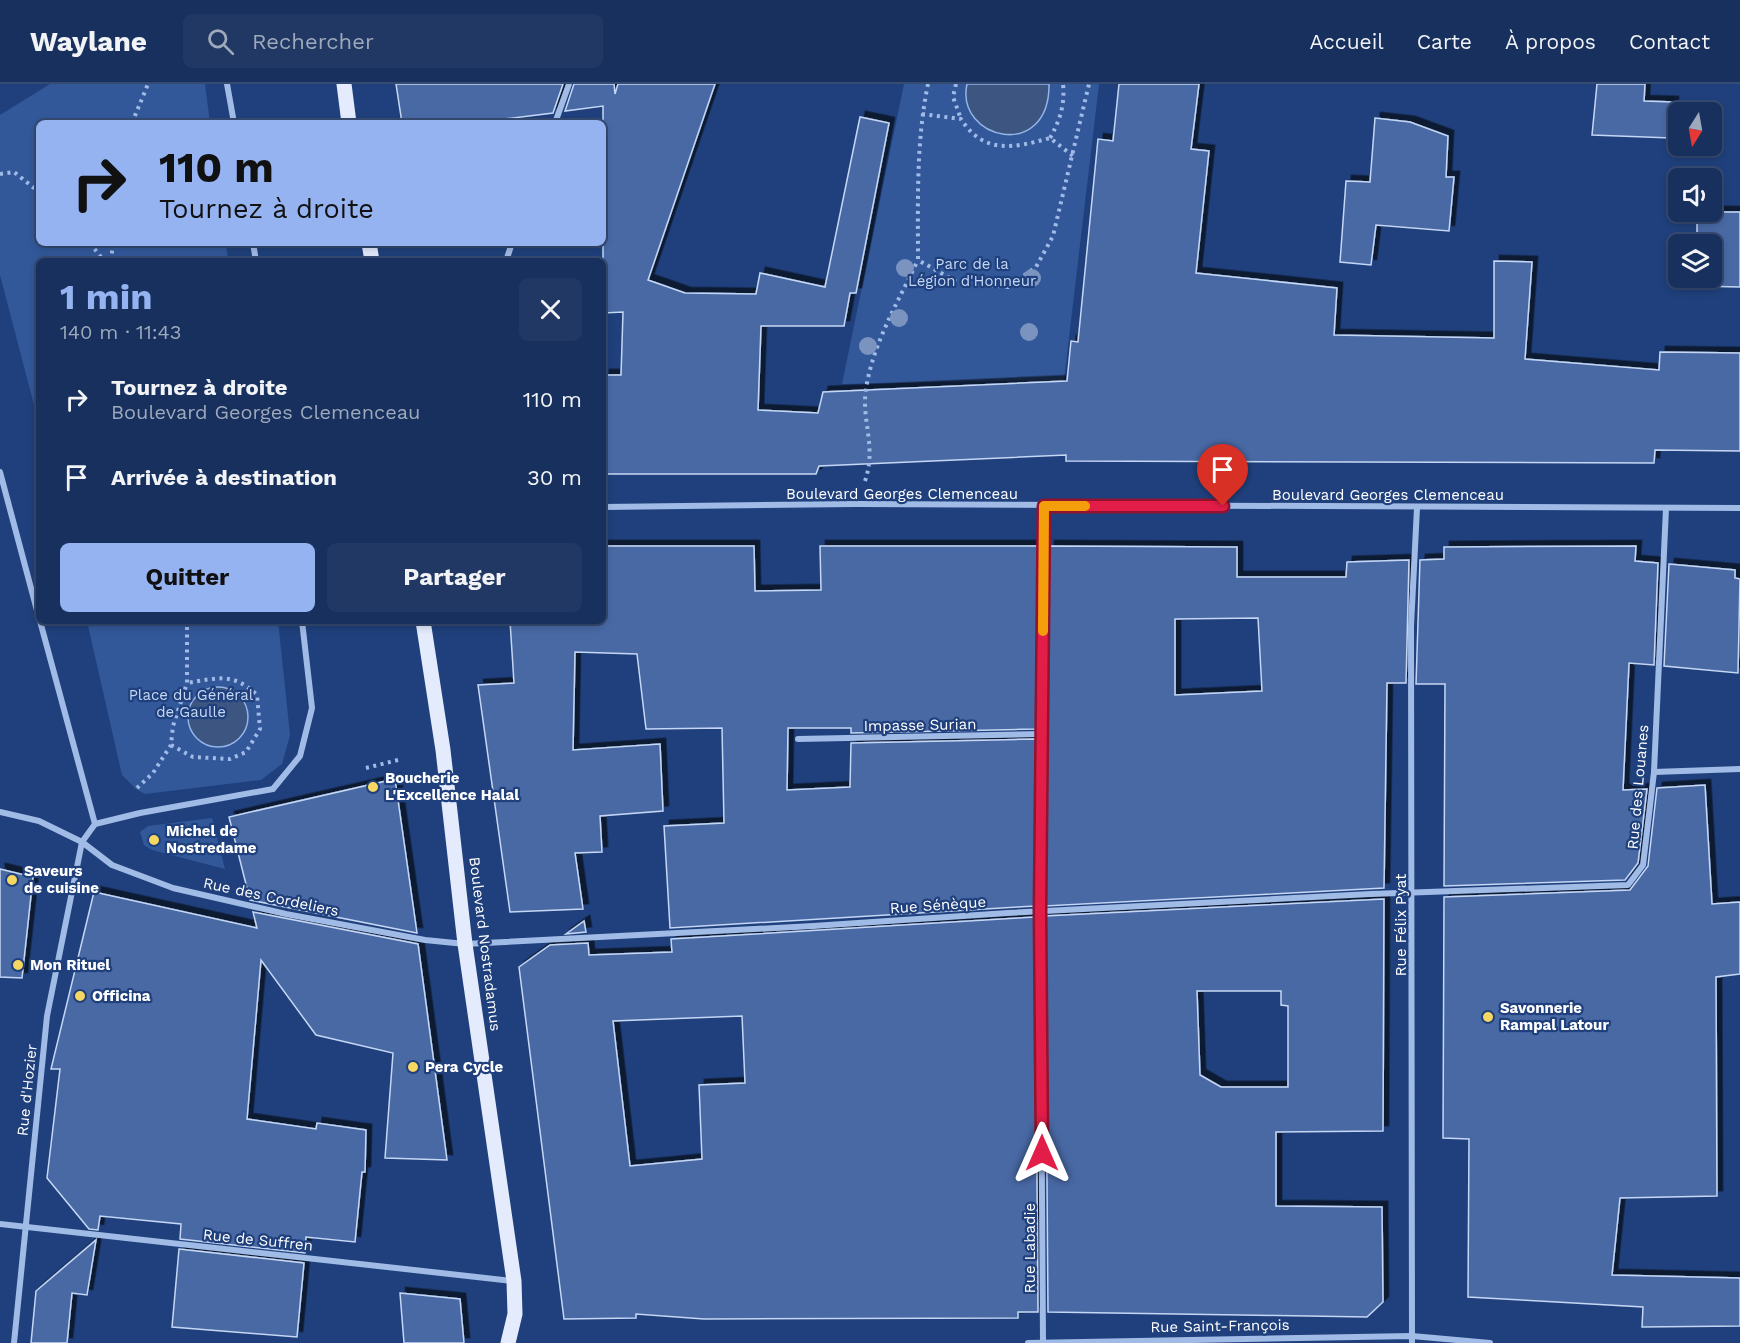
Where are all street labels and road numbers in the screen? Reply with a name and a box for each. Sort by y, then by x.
street label: Boulevard Georges Clemenceau [786,485,1018,503]
street label: Boulevard Georges Clemenceau [1272,486,1504,504]
street label: Impasse Surian [863,715,977,735]
street label: Rue des Louanes [1624,724,1652,850]
street label: Boulevard Nostradamus [465,856,505,1032]
street label: Rue Félix Pyat [1392,873,1410,976]
street label: Rue des Cordeliers [202,874,340,920]
street label: Rue Sénèque [889,893,987,917]
street label: Rue d'Hozier [13,1043,41,1137]
street label: Rue Labadie [1021,1203,1039,1293]
street label: Rue de Suffren [202,1225,314,1255]
street label: Rue Saint-François [1150,1316,1290,1336]

